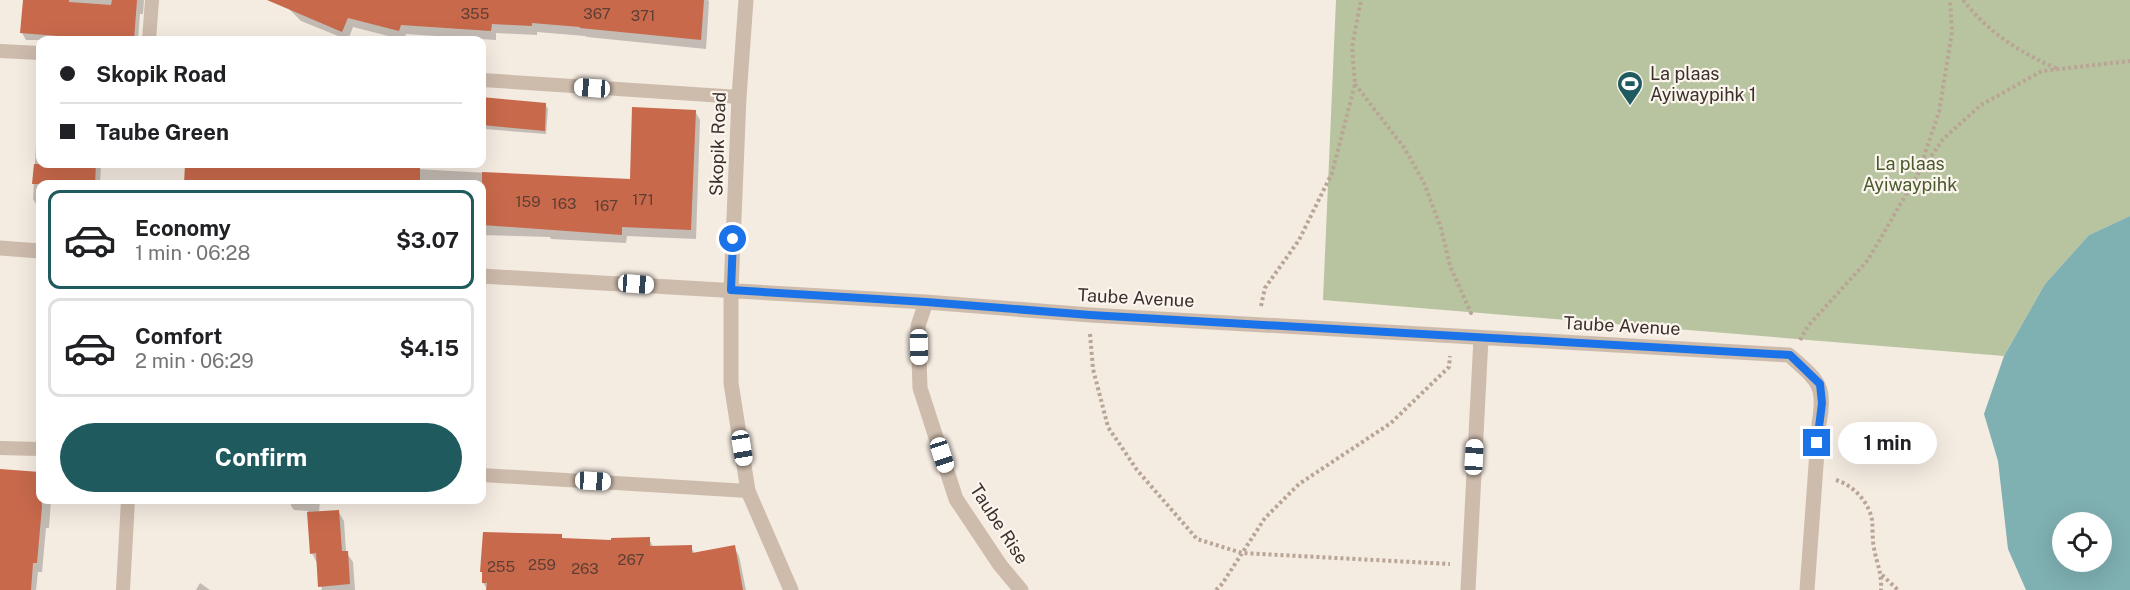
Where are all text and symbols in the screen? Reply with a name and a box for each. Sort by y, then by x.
house number: 355 [461,5,489,22]
house number: 367 [583,5,611,22]
house number: 371 [631,7,655,24]
text: Skopik Road [96,61,226,87]
place label: La plaas Ayiwaypihk 1 [1650,63,1756,105]
sports icon: La plaas Ayiwaypihk 1 [1615,69,1645,107]
car [573,78,611,98]
street label: Skopik Road [705,91,730,196]
text: Taube Green [96,119,229,145]
park label: La plaas Ayiwaypihk [1863,153,1957,195]
house number: 171 [632,191,654,208]
house number: 159 [515,193,541,210]
house number: 163 [552,195,576,212]
house number: 167 [594,197,618,214]
icon: car [63,213,117,267]
text: Economy [135,215,231,241]
route start [719,225,746,252]
text: $3.07 [396,227,459,253]
text: 1 min · 06:28 [135,241,250,265]
car [617,274,655,294]
street label: Taube Avenue [1077,284,1195,311]
street label: Taube Avenue [1563,312,1681,339]
icon: car [63,321,117,375]
text: Comfort [135,323,222,349]
car [910,329,928,365]
text: $4.15 [399,335,459,361]
text: 2 min · 06:29 [135,349,254,373]
callout: 1 min [1838,422,1937,464]
button: Confirm [60,423,462,492]
car [730,429,754,467]
route end [1803,429,1830,456]
text: 1 min [1863,431,1912,455]
car [928,435,956,475]
car [1464,439,1484,475]
car [575,471,611,491]
street label: Taube Rise [966,480,1033,568]
map controls [2052,512,2112,572]
button: locate [2052,512,2112,572]
house number: 267 [617,551,645,568]
house number: 259 [528,556,556,573]
house number: 255 [487,558,515,575]
house number: 263 [571,560,599,577]

